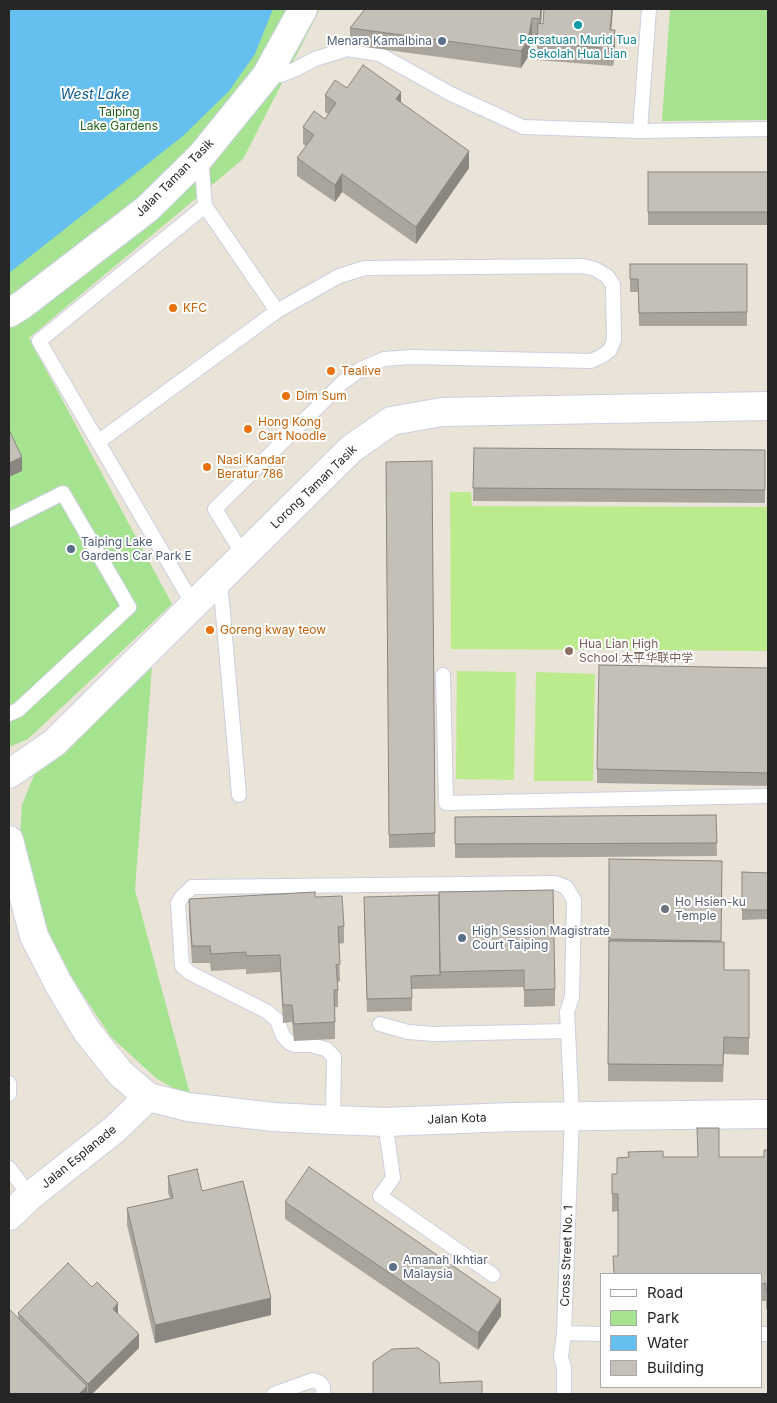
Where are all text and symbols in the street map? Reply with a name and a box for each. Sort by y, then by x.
marker: Persatuan Murid Tua Sekolah Hua Lian [572,19,584,31]
place label: Persatuan Murid Tua Sekolah Hua Lian [519,33,637,61]
place label: Menara Kamalbina [327,34,432,48]
marker: Menara Kamalbina [436,35,448,47]
water label: West Lake [60,87,130,103]
park label: Taiping Lake Gardens [80,105,158,133]
street label: Jalan Taman Tasik [133,136,217,220]
place label: KFC [183,301,207,315]
marker: KFC [167,302,179,314]
place label: Tealive [341,364,381,378]
marker: Tealive [325,365,337,377]
place label: Dim Sum [296,389,347,403]
marker: Dim Sum [280,390,292,402]
place label: Hong Kong Cart Noodle [258,415,326,443]
marker: Hong Kong Cart Noodle [242,423,254,435]
street label: Lorong Taman Tasik [268,442,360,532]
place label: Nasi Kandar Beratur 786 [217,453,286,481]
marker: Nasi Kandar Beratur 786 [201,461,213,473]
place label: Taiping Lake Gardens Car Park E [81,535,192,563]
marker: Taiping Lake Gardens Car Park E [65,543,77,555]
place label: Goreng kway teow [220,623,326,637]
marker: Goreng kway teow [204,624,216,636]
place label: Hua Lian High School 太平华联中学 [579,637,693,665]
marker: Hua Lian High School 太平华联中学 [563,645,575,657]
place label: Ho Hsien-ku Temple [675,895,746,923]
marker: Ho Hsien-ku Temple [659,903,671,915]
place label: High Session Magistrate Court Taiping [472,924,610,952]
marker: High Session Magistrate Court Taiping [456,932,468,944]
street label: Jalan Kota [427,1111,487,1127]
street label: Jalan Esplanade [39,1122,119,1192]
street label: Cross Street No. 1 [558,1205,576,1307]
place label: Amanah Ikhtiar Malaysia [403,1253,488,1281]
marker: Amanah Ikhtiar Malaysia [387,1261,399,1273]
legend [600,1273,762,1388]
text: Road [647,1283,683,1302]
text: Park [647,1308,679,1327]
text: Water [647,1333,689,1352]
text: Building [647,1358,704,1377]

